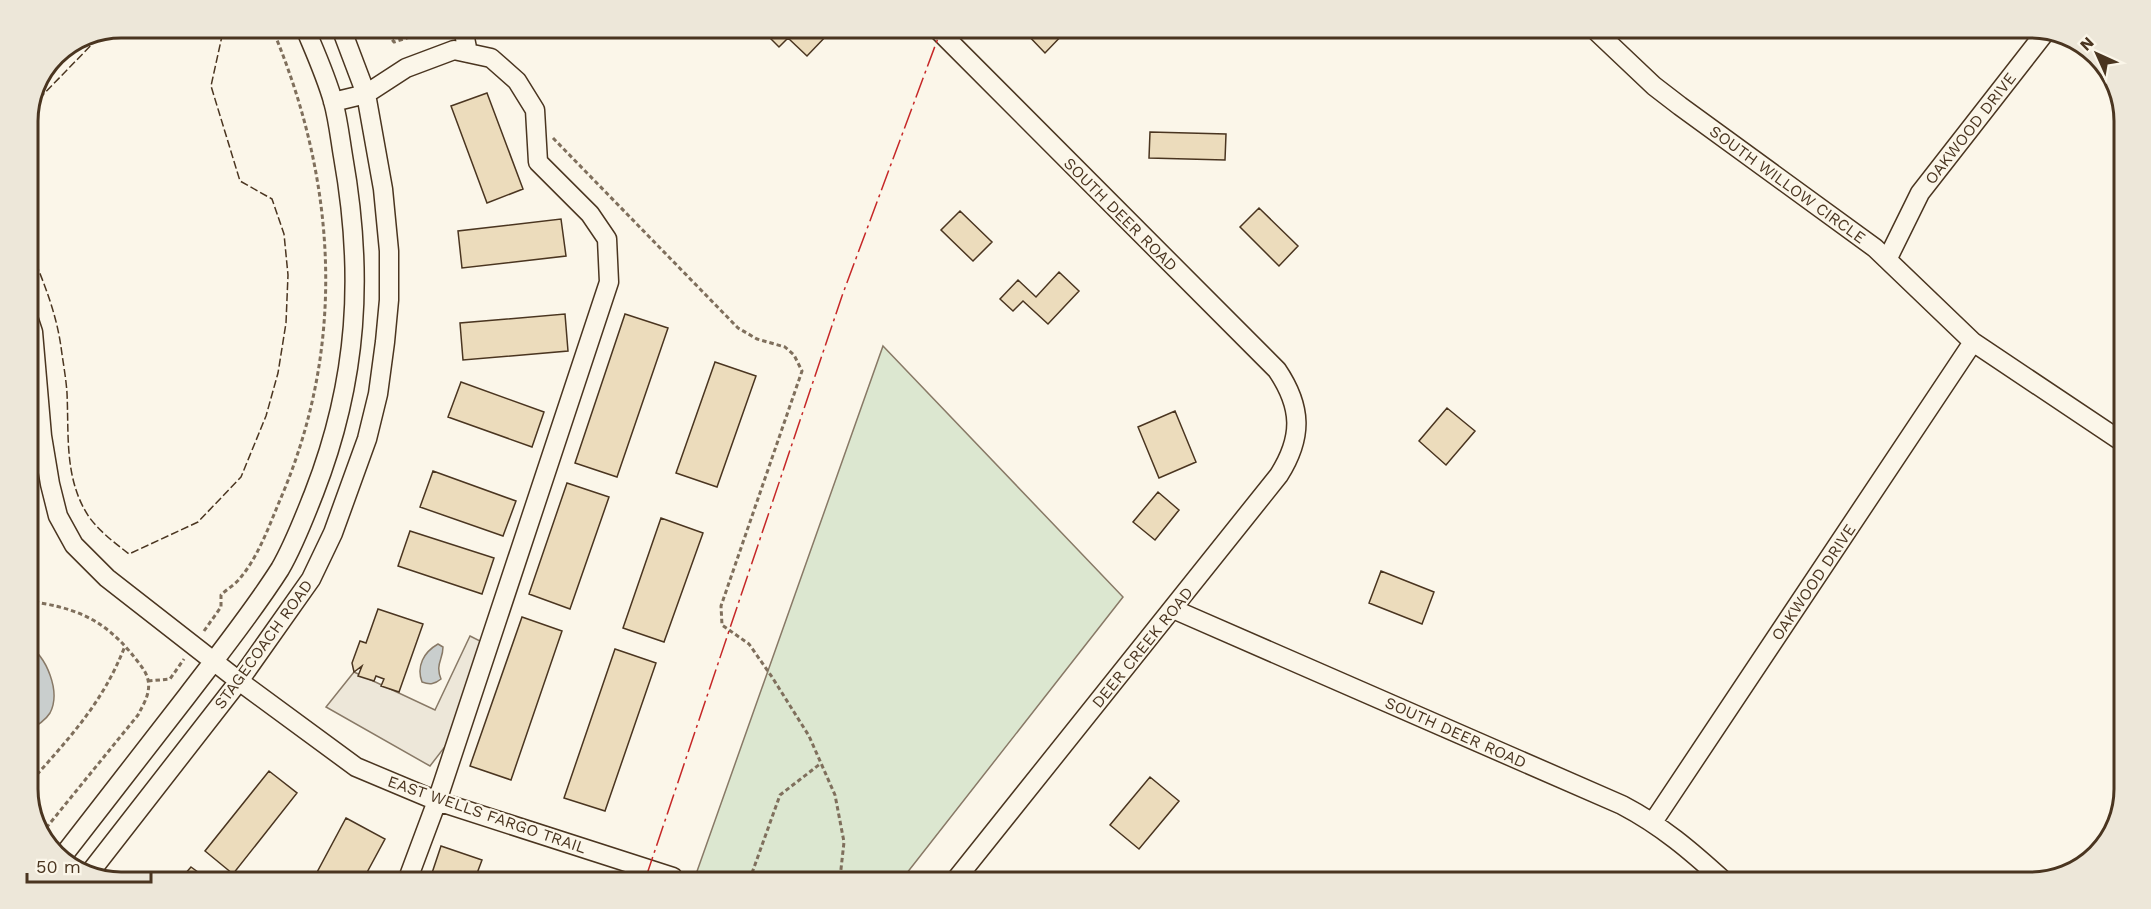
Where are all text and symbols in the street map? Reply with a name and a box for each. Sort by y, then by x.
north arrow [2067,24,2127,84]
text: N [2076,33,2098,55]
street label: OAKWOOD DRIVE [1921,69,2020,188]
street label: SOUTH WILLOW CIRCLE [1706,121,1869,247]
street label: SOUTH DEER ROAD [1060,154,1181,275]
street label: OAKWOOD DRIVE [1767,520,1859,644]
street label: STAGECOACH ROAD [210,576,317,713]
street label: DEER CREEK ROAD [1088,583,1197,712]
street label: SOUTH DEER ROAD [1382,693,1529,772]
street label: EAST WELLS FARGO TRAIL [385,772,589,858]
scale bar [27,846,152,884]
text: 50 m [36,856,81,877]

